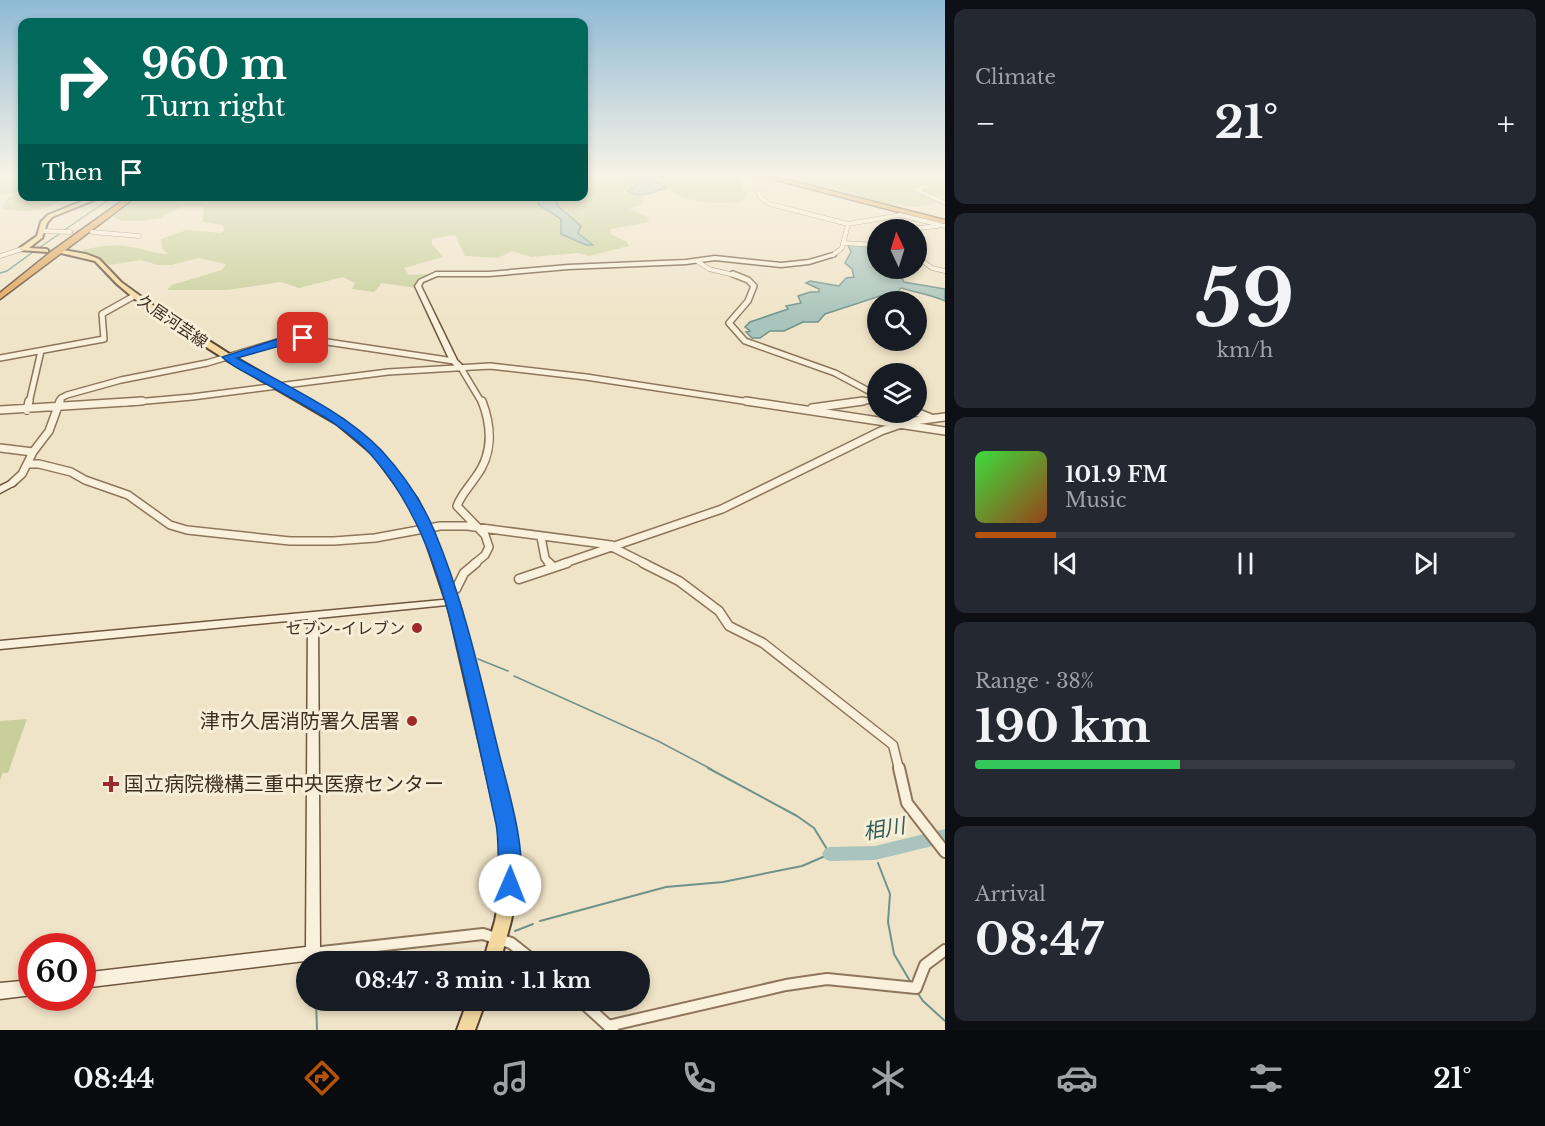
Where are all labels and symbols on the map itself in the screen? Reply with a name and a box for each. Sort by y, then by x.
north arrow [867,219,927,279]
street label: 久居河芸線 [134,290,212,352]
pin [277,312,328,363]
place label: セブン-イレブン [286,618,405,638]
marker: セブン-イレブン [410,621,424,635]
place label: 津市久居消防署久居署 [200,709,400,733]
marker: 津市久居消防署久居署 [405,714,419,728]
place label: 国立病院機構三重中央医療センター [124,772,444,796]
marker: 国立病院機構三重中央医療センター [102,775,120,793]
water label: 相川 [861,812,909,845]
position arrow [478,853,542,917]
speed limit sign: 60 [18,933,96,1011]

